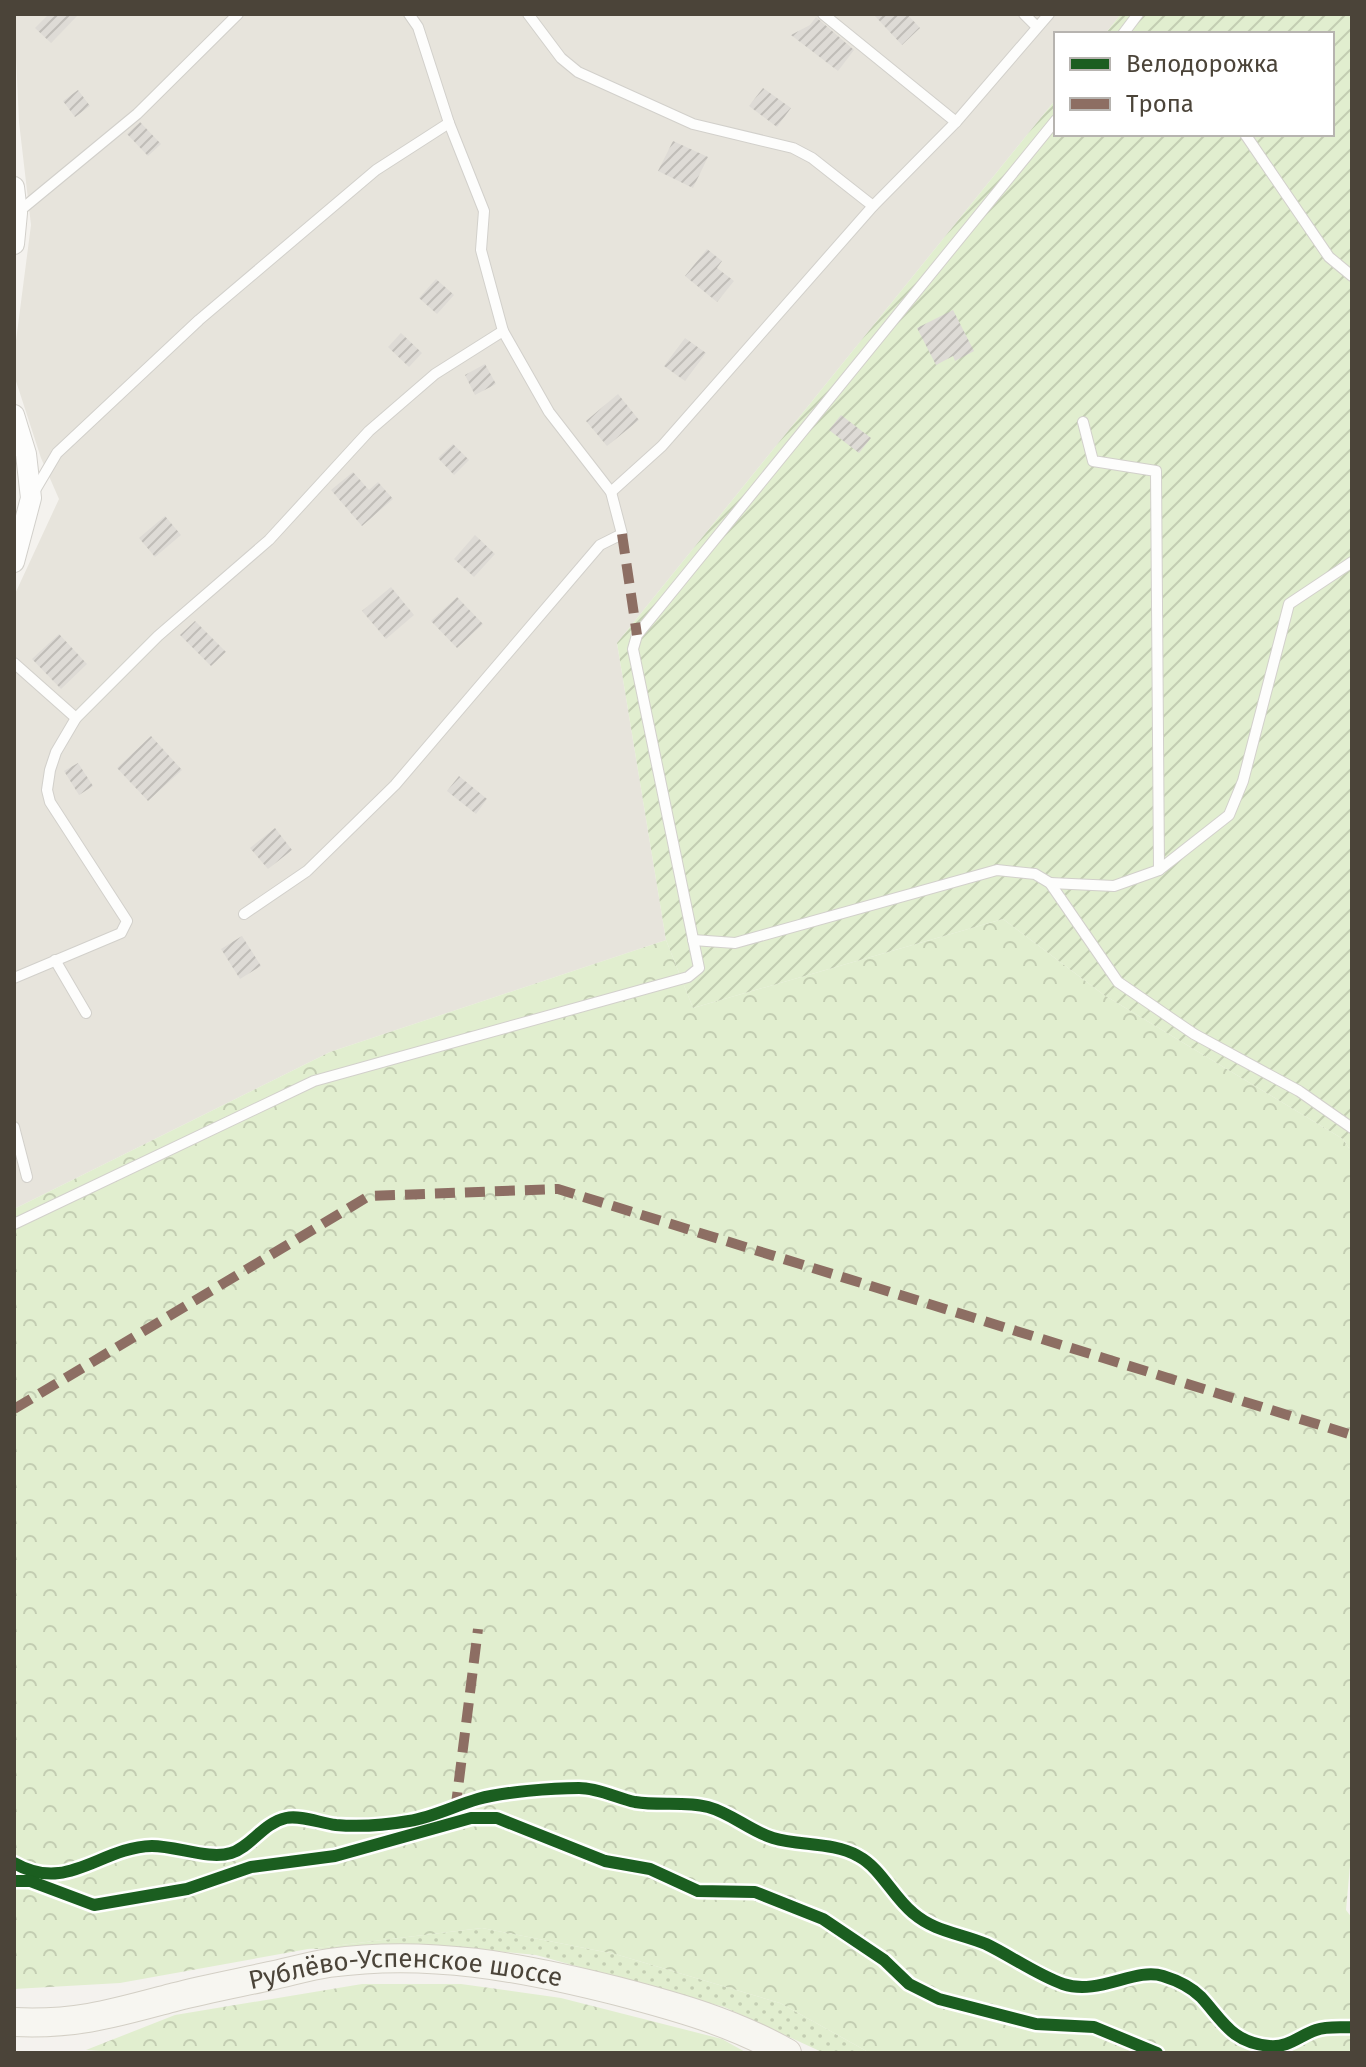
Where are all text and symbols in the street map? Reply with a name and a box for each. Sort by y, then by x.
legend [1054,32,1334,136]
text: Велодорожка [1126,50,1279,78]
text: Тропа [1126,90,1194,118]
street label: Рублёво-Успенское шоссе [246,1943,566,1996]

